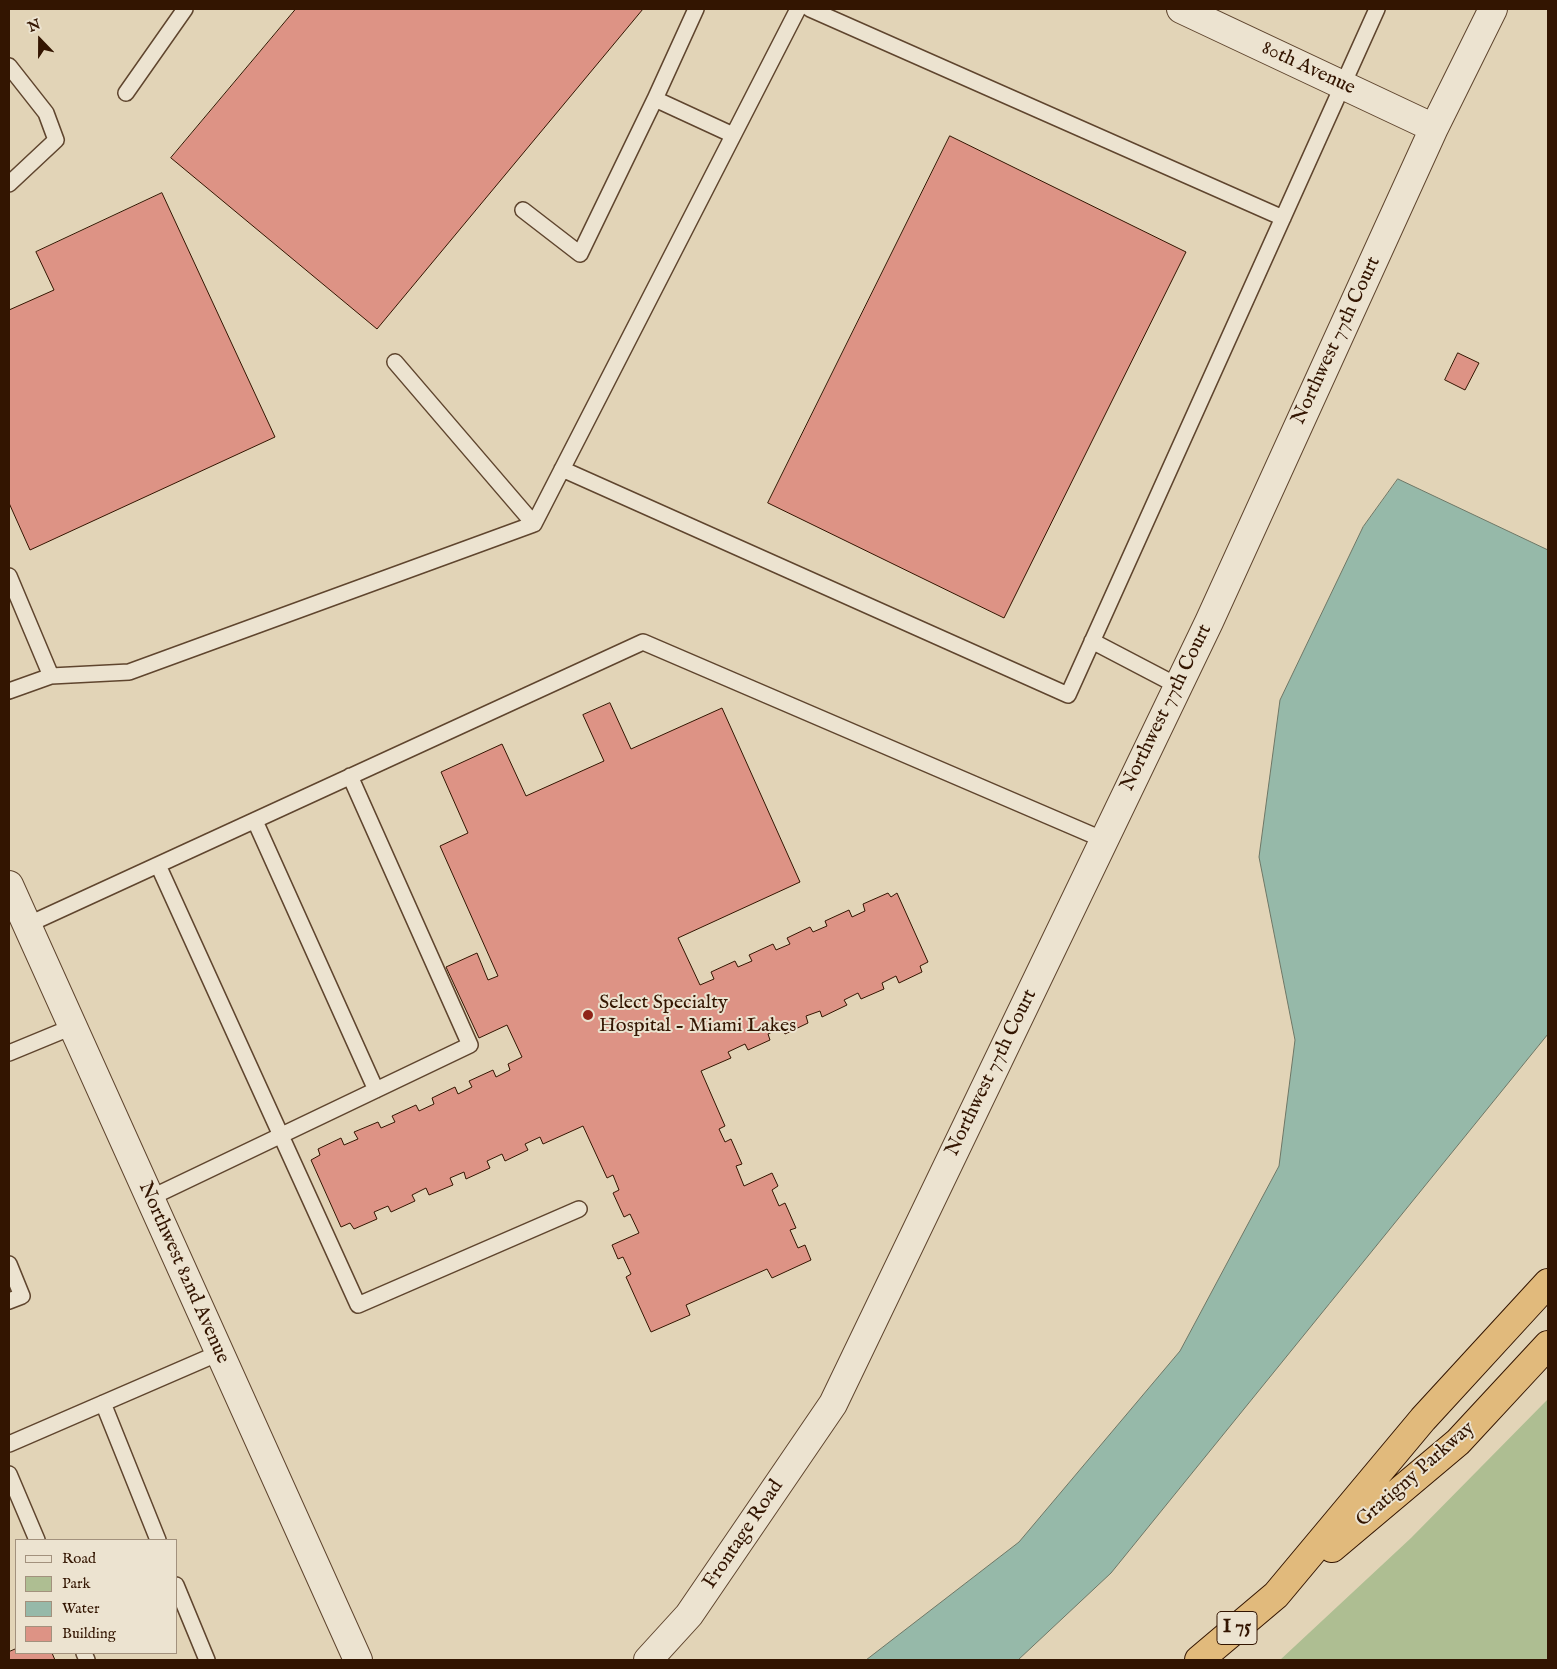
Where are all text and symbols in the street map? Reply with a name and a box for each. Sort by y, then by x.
north arrow [15,15,65,65]
text: N [25,15,43,37]
street label: 80th Avenue [1257,37,1359,101]
street label: Northwest 77th Court [1288,253,1386,429]
street label: Northwest 77th Court [1116,621,1218,795]
street label: Northwest 77th Court [941,986,1043,1160]
place label: Select Specialty Hospital - Miami Lakes [599,992,796,1039]
marker: Select Specialty Hospital - Miami Lakes [581,1008,595,1022]
street label: Northwest 82nd Avenue [132,1178,234,1368]
street label: Gratigny Parkway [1352,1417,1480,1533]
street label: Frontage Road [699,1476,789,1594]
legend [15,1539,178,1654]
text: Road [62,1549,96,1568]
text: Park [62,1574,91,1593]
text: Water [62,1599,99,1618]
road number: I 75 [1217,1612,1257,1645]
text: Building [62,1624,116,1643]

